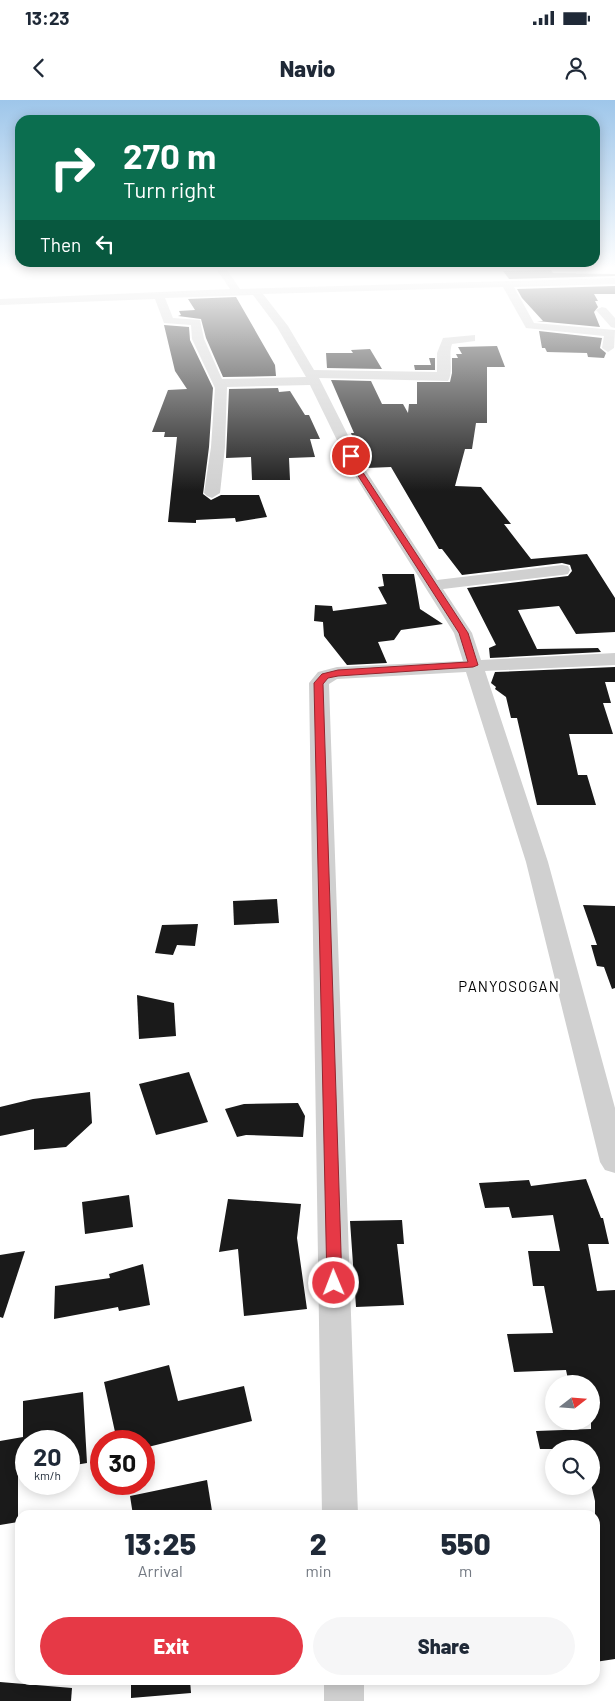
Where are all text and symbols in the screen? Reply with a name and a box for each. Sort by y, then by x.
text: 13:23 [25,6,70,29]
icon: back [25,54,53,82]
icon: person [562,54,590,82]
text: Navio [280,55,335,81]
text: 270 m [123,134,216,176]
icon: right [40,135,105,200]
text: Turn right [123,176,216,202]
icon: left [91,230,119,258]
text: Then [40,233,81,256]
pin [330,435,372,477]
icon: arrive [337,442,365,470]
district label: PANYOSOGAN [458,977,560,995]
position arrow [307,1256,359,1308]
north arrow [545,1375,600,1430]
map controls [545,1375,600,1495]
speed limit sign: 30 [90,1430,155,1495]
button: search [545,1440,600,1495]
text: 20 [33,1441,62,1471]
text: km/h [34,1468,61,1482]
text: 13:25 [124,1525,196,1561]
text: 2 [310,1525,327,1561]
text: 550 [441,1525,491,1561]
text: Arrival [138,1561,183,1580]
text: min [305,1561,331,1580]
text: m [459,1561,472,1580]
button: Exit [40,1617,303,1675]
button: Share [313,1617,575,1675]

